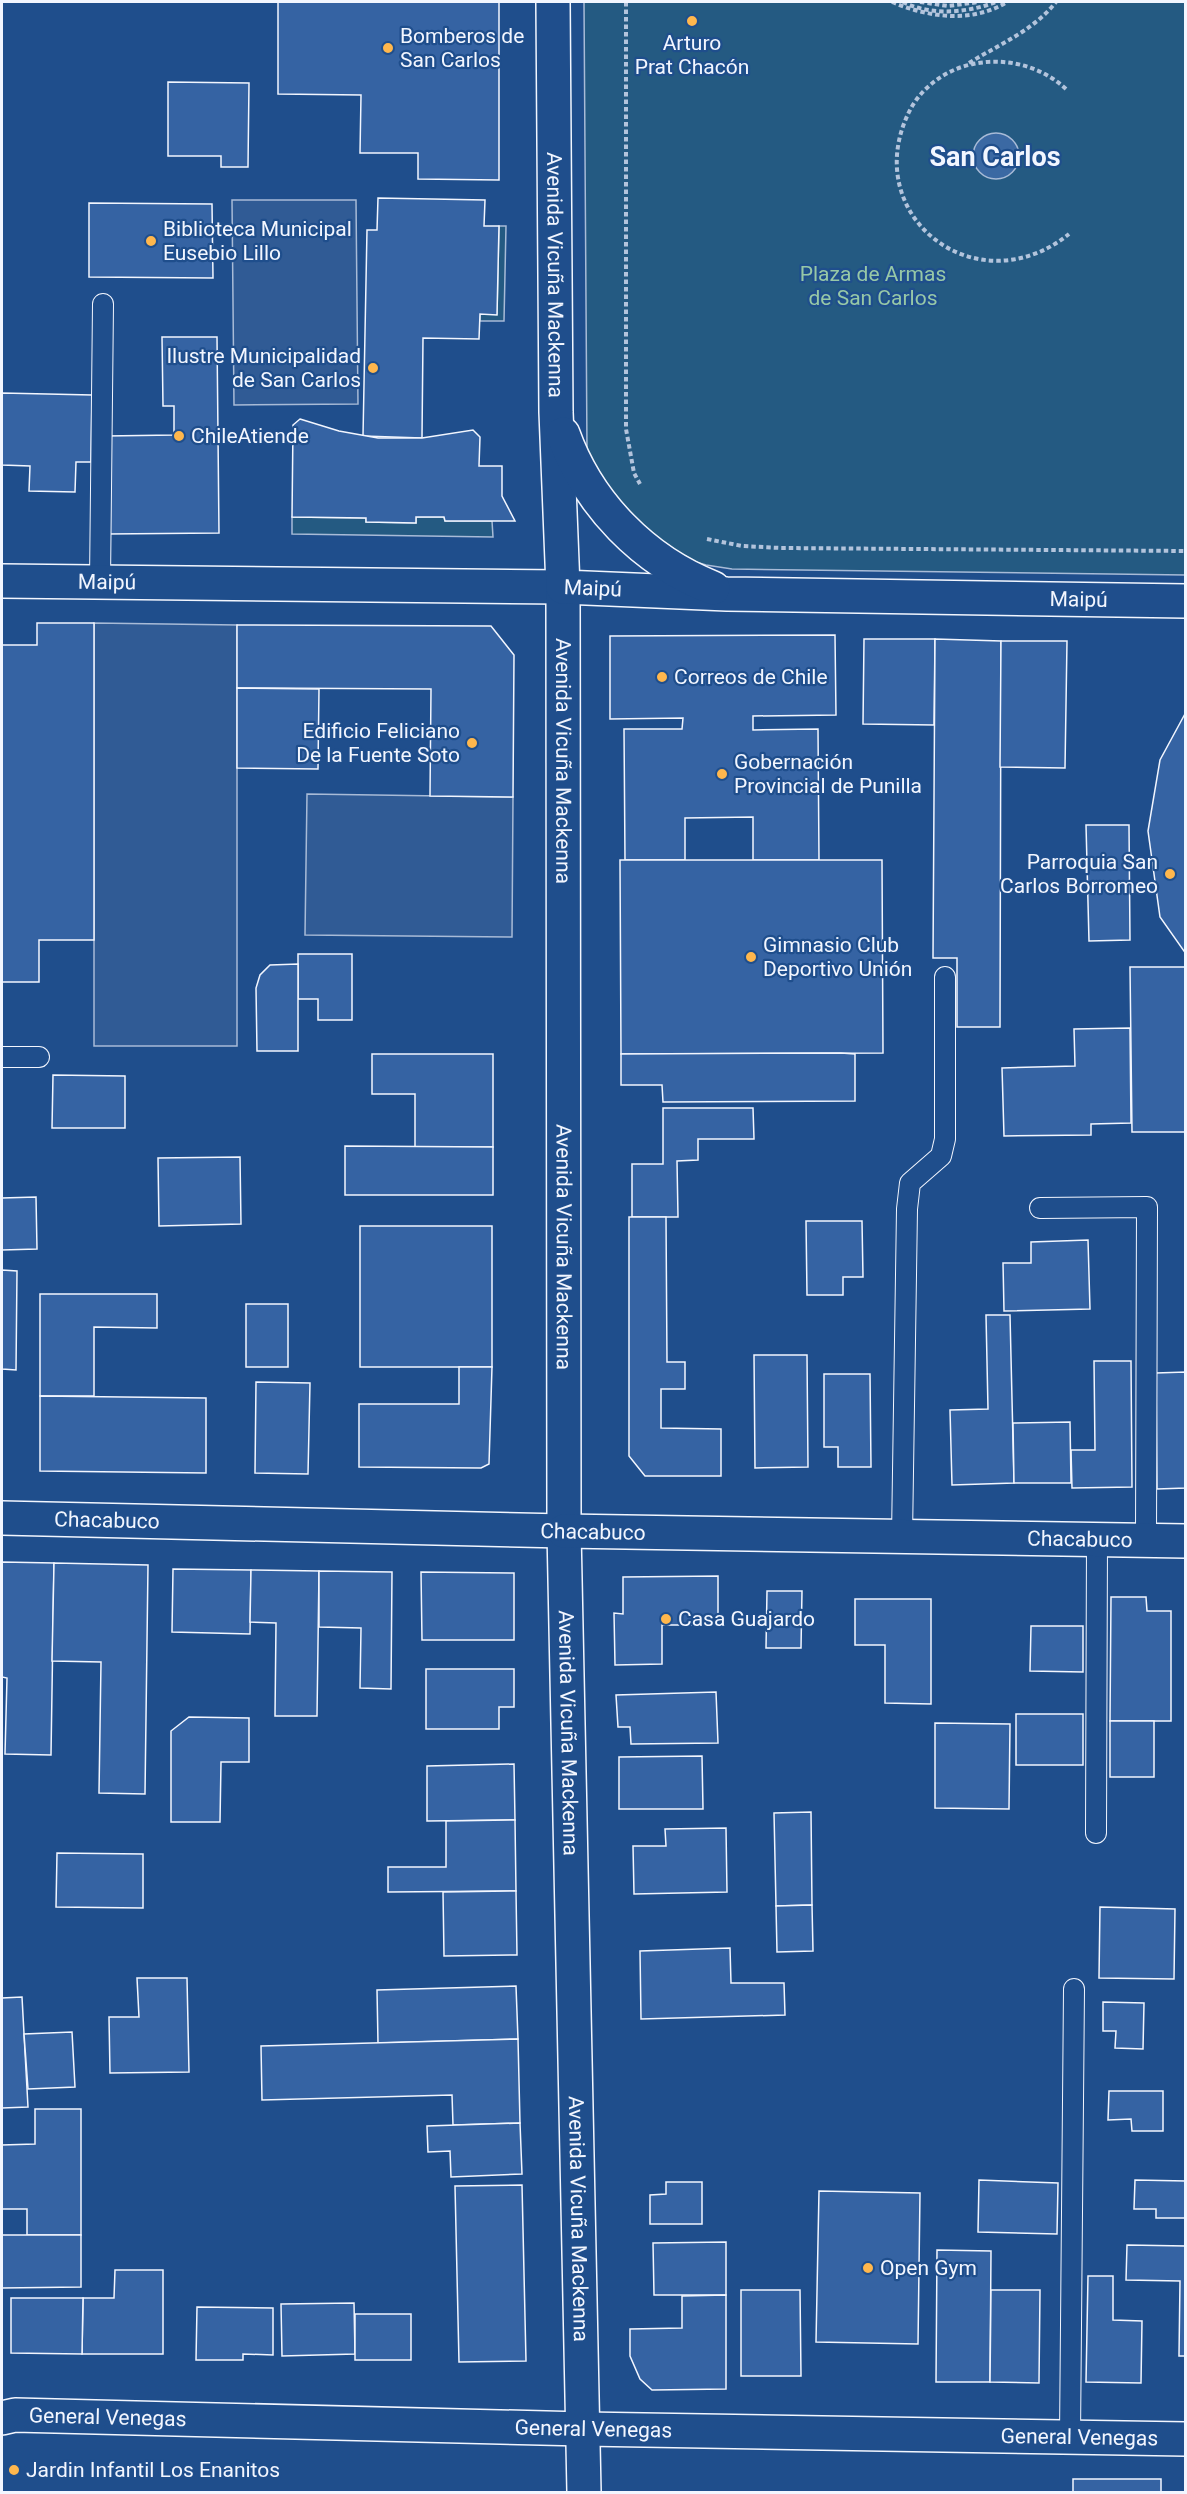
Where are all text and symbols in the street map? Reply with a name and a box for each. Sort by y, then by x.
marker: Arturo Prat Chacón [685,14,699,28]
place label: Bomberos de San Carlos [400,24,524,72]
place label: Arturo Prat Chacón [635,31,749,79]
marker: Bomberos de San Carlos [381,41,395,55]
district label: San Carlos [929,141,1061,173]
street label: Avenida Vicuña Mackenna [542,152,568,398]
place label: Biblioteca Municipal Eusebio Lillo [163,217,352,265]
marker: Biblioteca Municipal Eusebio Lillo [144,234,158,248]
park label: Plaza de Armas de San Carlos [800,262,946,310]
place label: Ilustre Municipalidad de San Carlos [166,344,361,392]
marker: Ilustre Municipalidad de San Carlos [366,361,380,375]
place label: ChileAtiende [191,424,309,448]
marker: ChileAtiende [172,429,186,443]
street label: Maipú [78,570,136,594]
street label: Maipú [563,575,622,602]
street label: Maipú [1049,587,1108,612]
street label: Avenida Vicuña Mackenna [551,638,575,884]
place label: Correos de Chile [674,665,828,689]
marker: Correos de Chile [655,670,669,684]
place label: Edificio Feliciano De la Fuente Soto [296,719,460,767]
marker: Edificio Feliciano De la Fuente Soto [465,736,479,750]
place label: Gobernación Provincial de Punilla [734,750,922,798]
marker: Gobernación Provincial de Punilla [715,767,729,781]
place label: Parroquia San Carlos Borromeo [1000,850,1158,898]
marker: Parroquia San Carlos Borromeo [1163,867,1177,881]
place label: Gimnasio Club Deportivo Unión [763,933,912,981]
marker: Gimnasio Club Deportivo Unión [744,950,758,964]
street label: Avenida Vicuña Mackenna [552,1124,576,1370]
street label: Chacabuco [54,1507,160,1534]
street label: Chacabuco [540,1519,646,1545]
street label: Chacabuco [1027,1526,1133,1552]
place label: Casa Guajardo [678,1607,815,1631]
street label: Avenida Vicuña Mackenna [554,1610,583,1856]
marker: Casa Guajardo [659,1612,673,1626]
street label: Avenida Vicuña Mackenna [564,2096,593,2342]
place label: Open Gym [880,2256,977,2280]
marker: Open Gym [861,2261,875,2275]
street label: General Venegas [29,2403,187,2431]
street label: General Venegas [514,2415,672,2442]
street label: General Venegas [1000,2424,1158,2451]
place label: Jardin Infantil Los Enanitos [26,2458,280,2482]
marker: Jardin Infantil Los Enanitos [7,2463,21,2477]

